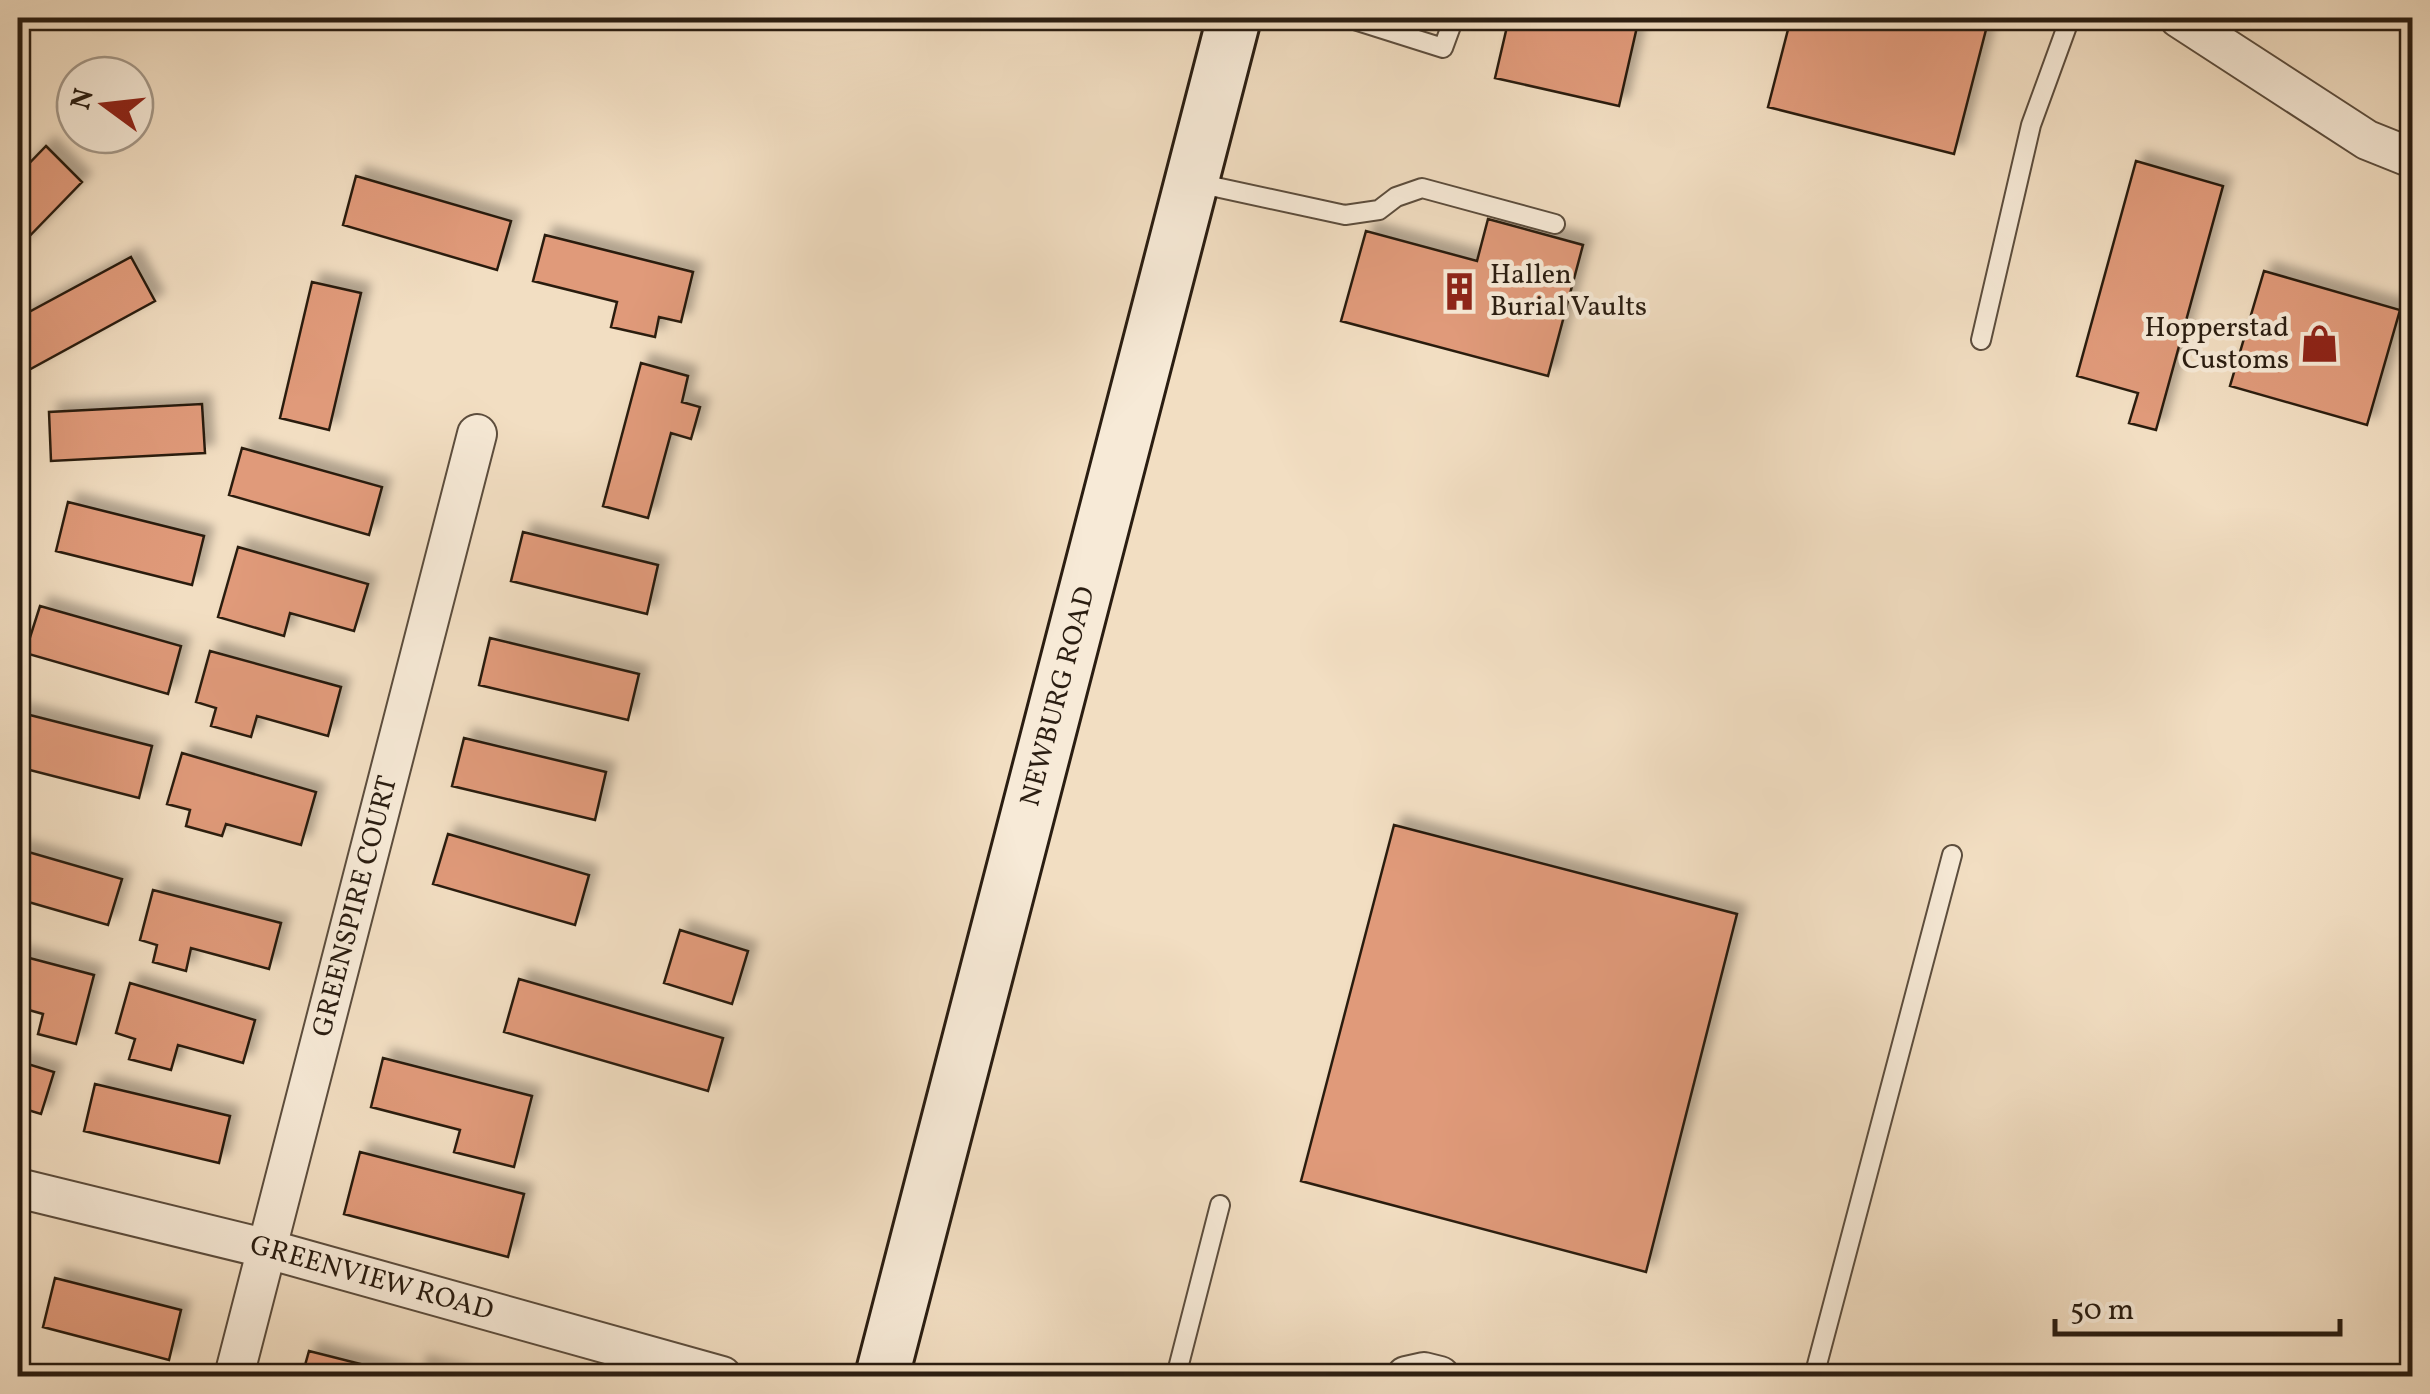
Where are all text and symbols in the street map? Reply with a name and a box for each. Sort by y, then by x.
north arrow [55,55,155,155]
text: N [62,84,105,114]
place label: Hallen Burial Vaults [1490,256,1647,327]
building icon: Hallen Burial Vaults [1439,270,1481,312]
place label: Hopperstad Customs [2144,309,2289,380]
shop icon: Hopperstad Customs [2298,323,2340,365]
street label: NEWBURG ROAD [1011,582,1105,811]
street label: GREENSPIRE COURT [303,772,408,1041]
street label: GREENVIEW ROAD [246,1226,498,1331]
scale bar [2055,1274,2340,1336]
text: 50 m [2070,1290,2134,1332]

